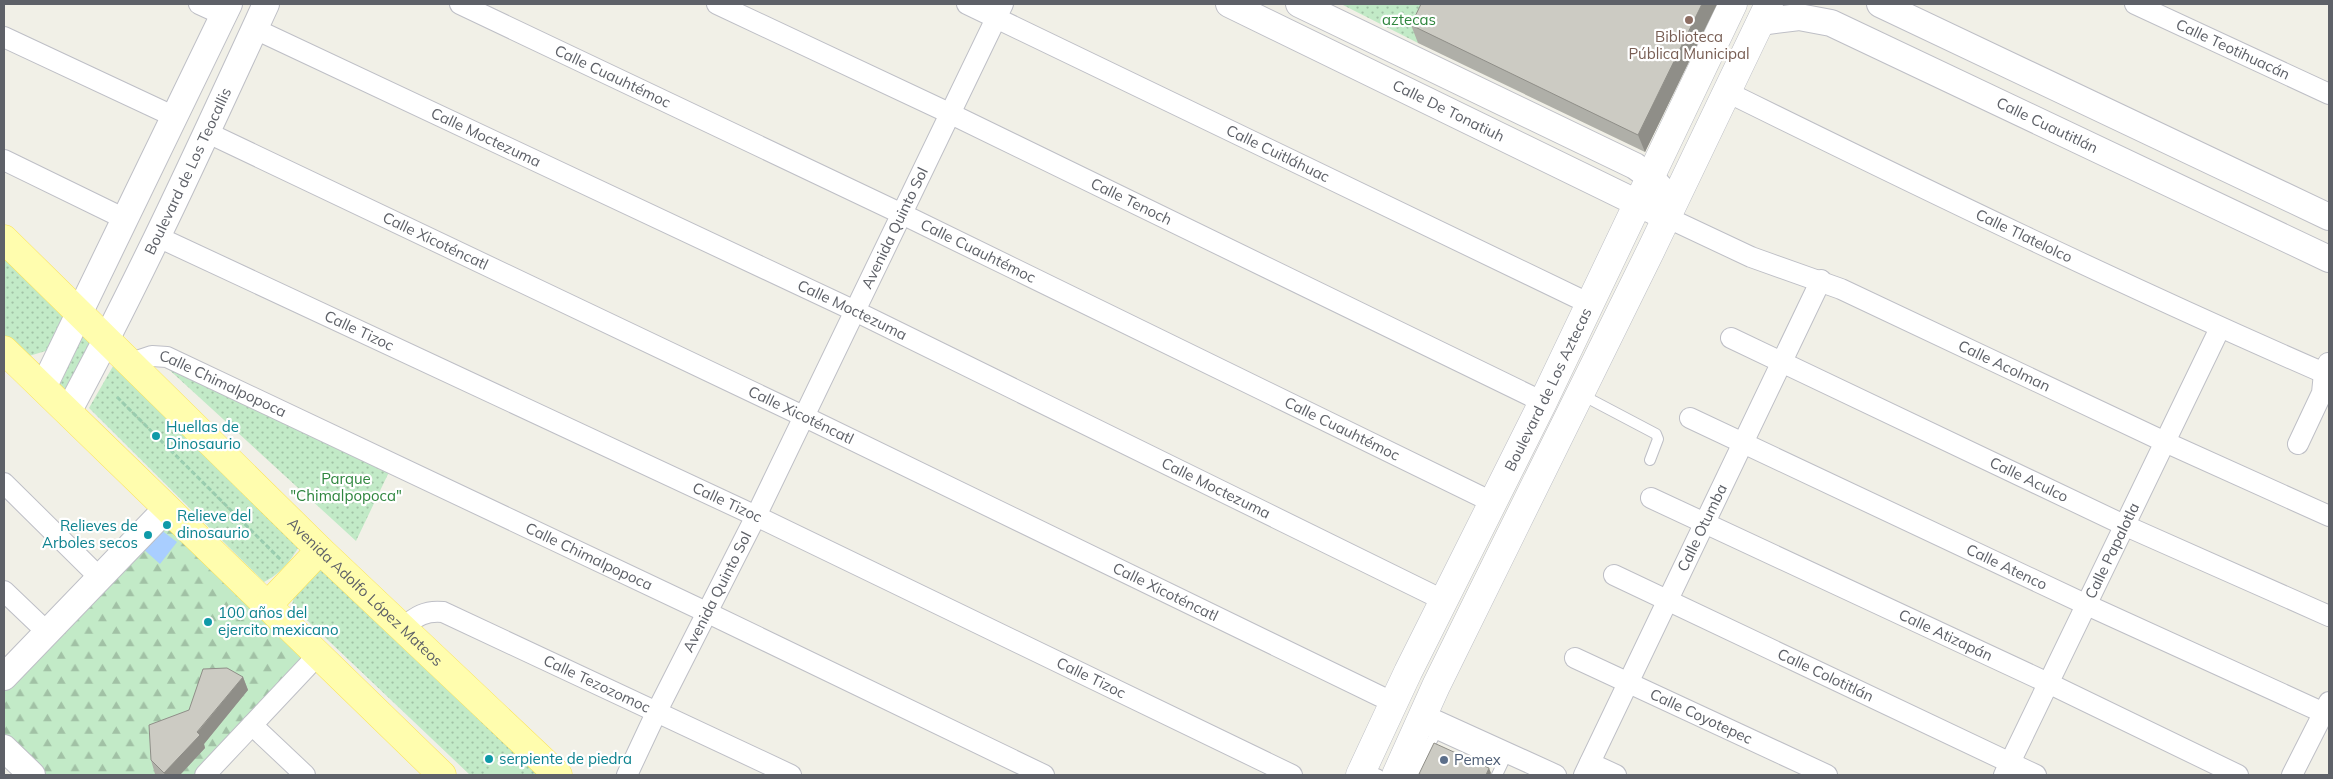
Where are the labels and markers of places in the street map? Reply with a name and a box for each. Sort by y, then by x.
marker: Biblioteca Pública Municipal [1683,14,1695,26]
place label: Biblioteca Pública Municipal [1628,27,1750,63]
place label: Huellas de Dinosaurio [166,417,241,453]
marker: Huellas de Dinosaurio [150,430,162,442]
place label: Relieve del dinosaurio [177,506,251,542]
place label: Relieves de Arboles secos [42,516,138,552]
marker: Relieve del dinosaurio [161,519,173,531]
marker: Relieves de Arboles secos [142,529,154,541]
place label: 100 años del ejercito mexicano [218,603,338,639]
marker: 100 años del ejercito mexicano [202,616,214,628]
place label: serpiente de piedra [499,749,632,768]
place label: Pemex [1454,750,1501,769]
marker: serpiente de piedra [483,753,495,765]
marker: Pemex [1438,754,1450,766]

